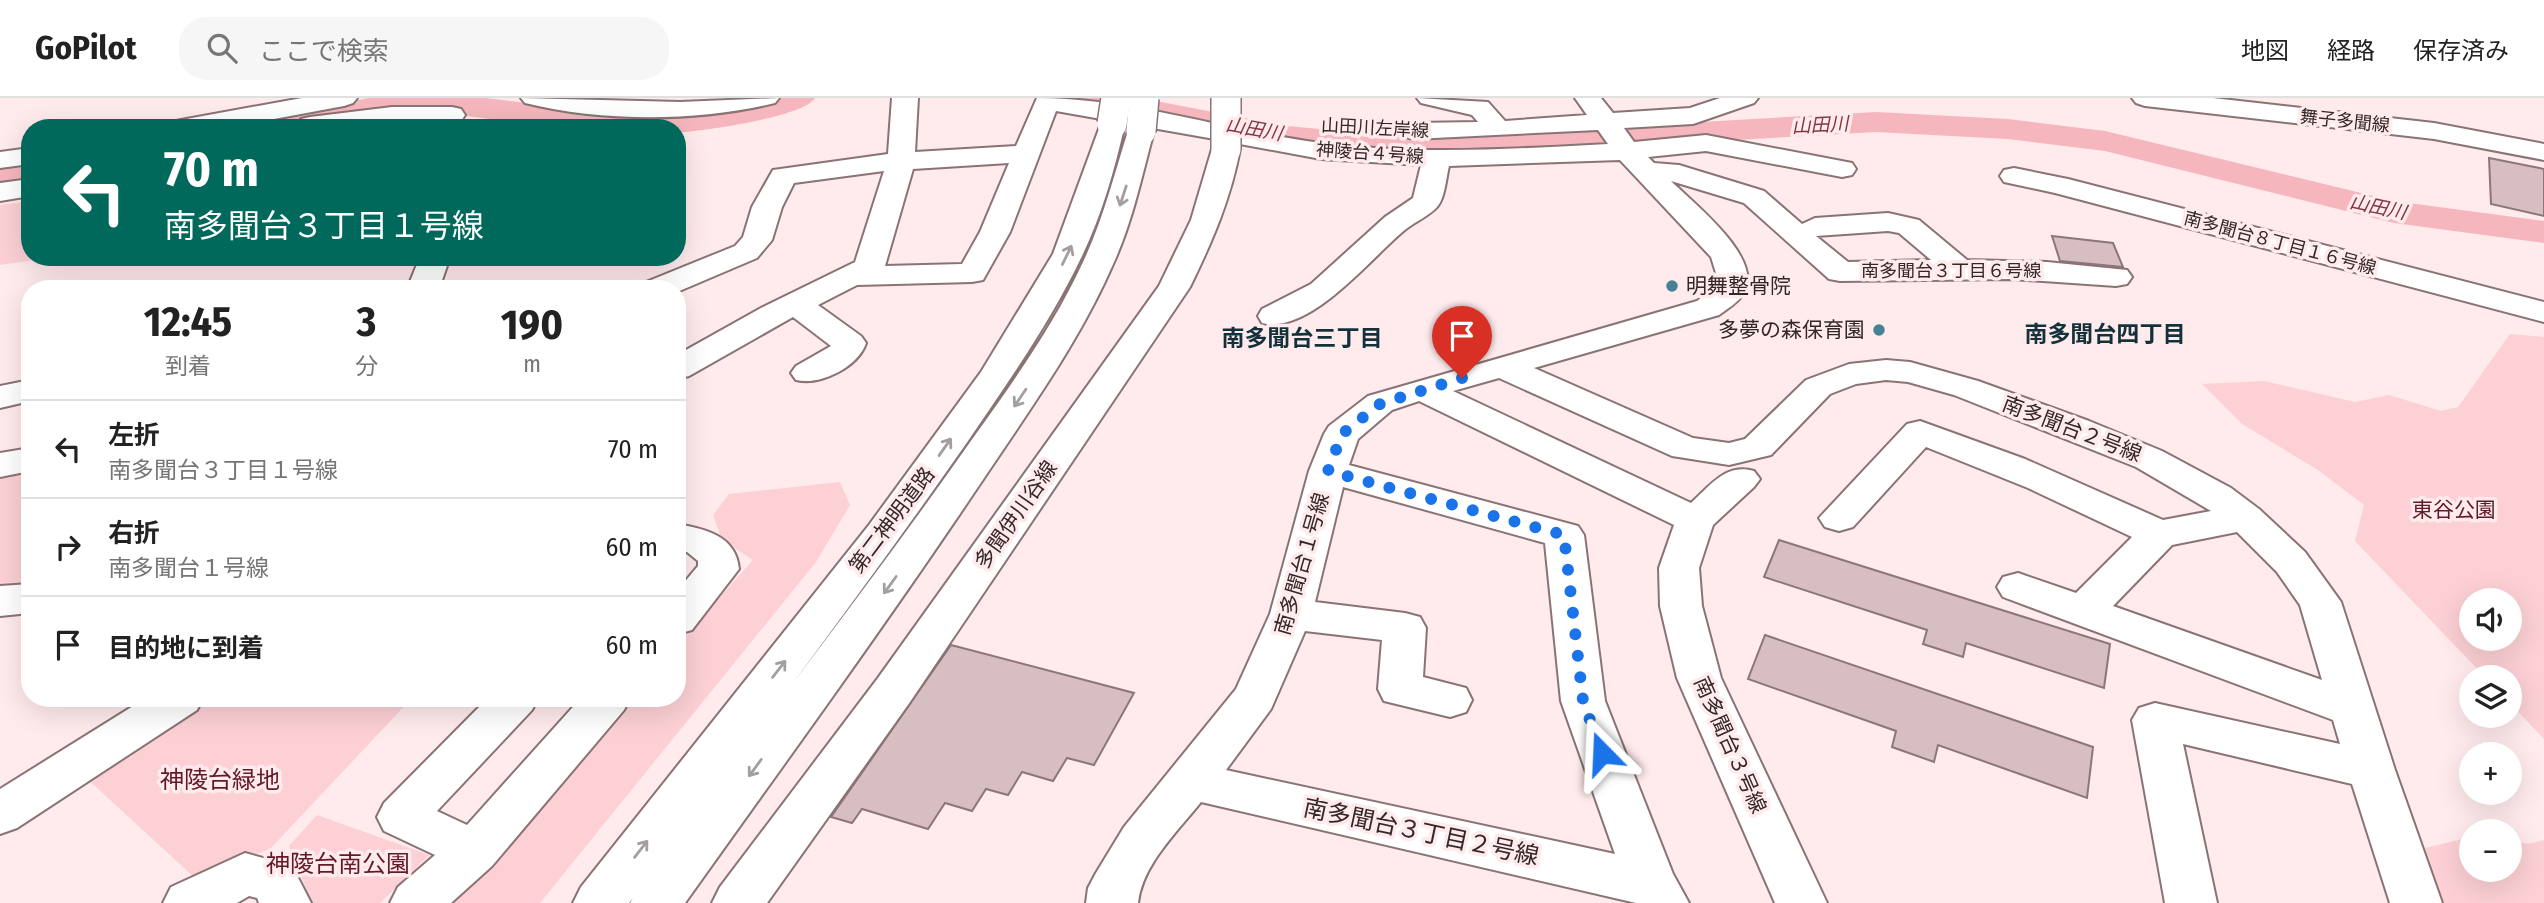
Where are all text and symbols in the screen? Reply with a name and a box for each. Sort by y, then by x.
search box [179,17,669,80]
text: GoPilot [35,28,137,68]
icon: search [203,29,241,67]
text: ここで検索 [259,36,389,67]
text: 地図 [2241,37,2289,65]
text: 経路 [2327,37,2375,65]
text: 保存済み [2413,37,2509,65]
street label: 舞子多聞線 [2299,105,2391,137]
water label: 山田川 [1791,112,1851,138]
water label: 山田川 [1224,113,1286,146]
street label: 山田川左岸線 [1320,114,1430,142]
street label: 神陵台４号線 [1315,138,1425,168]
text: 70 m [164,140,259,199]
icon: left [49,147,140,238]
one-way arrow [1116,185,1128,207]
water label: 山田川 [2348,190,2410,225]
text: 南多聞台３丁目１号線 [164,207,484,245]
street label: 南多聞台８丁目１６号線 [2182,207,2378,279]
one-way arrow [1060,245,1074,266]
street label: 南多聞台３丁目６号線 [1861,260,2041,282]
place label: 明舞整骨院 [1686,273,1791,299]
marker: 明舞整骨院 [1664,278,1680,294]
text: 12:45 [144,297,232,347]
text: 3 [357,297,376,347]
text: 190 [501,300,563,350]
pin [1432,306,1492,378]
icon: arrive [1443,317,1481,355]
place label: 多夢の森保育園 [1718,317,1865,343]
district label: 南多聞台四丁目 [2025,320,2186,348]
marker: 多夢の森保育園 [1871,322,1887,338]
district label: 南多聞台三丁目 [1222,324,1383,352]
text: m [523,350,541,378]
text: 到着 [165,352,211,380]
text: 分 [355,352,378,380]
one-way arrow [1013,388,1027,407]
street label: 南多聞台２号線 [1999,391,2145,467]
text: 左折 [108,420,160,451]
icon: left [49,430,87,468]
text: 70 m [608,434,658,465]
one-way arrow [938,438,952,457]
text: 南多聞台３丁目１号線 [108,456,338,484]
street label: 多聞伊川谷線 [969,456,1063,574]
street label: 第二神明道路 [844,462,940,578]
street label: 南多聞台１号線 [1269,490,1335,638]
park label: 東谷公園 [2412,497,2496,523]
text: 右折 [108,518,160,549]
icon: right [49,528,87,566]
text: 60 m [605,532,658,563]
text: 南多聞台１号線 [108,554,269,582]
one-way arrow [883,575,897,594]
map controls [2459,588,2522,882]
button: sound [2459,588,2522,651]
icon: arrive [49,626,87,664]
text: 60 m [605,630,658,661]
text: 目的地に到着 [108,633,264,664]
one-way arrow [772,660,787,678]
button: layers [2459,665,2522,728]
street label: 南多聞台３号線 [1688,673,1772,817]
position arrow [1565,716,1639,790]
button: + [2459,742,2522,805]
one-way arrow [748,758,763,777]
park label: 神陵台緑地 [160,766,280,794]
street label: 南多聞台３丁目２号線 [1301,793,1541,871]
button: − [2459,819,2522,882]
one-way arrow [633,840,648,859]
park label: 神陵台南公園 [266,850,410,878]

